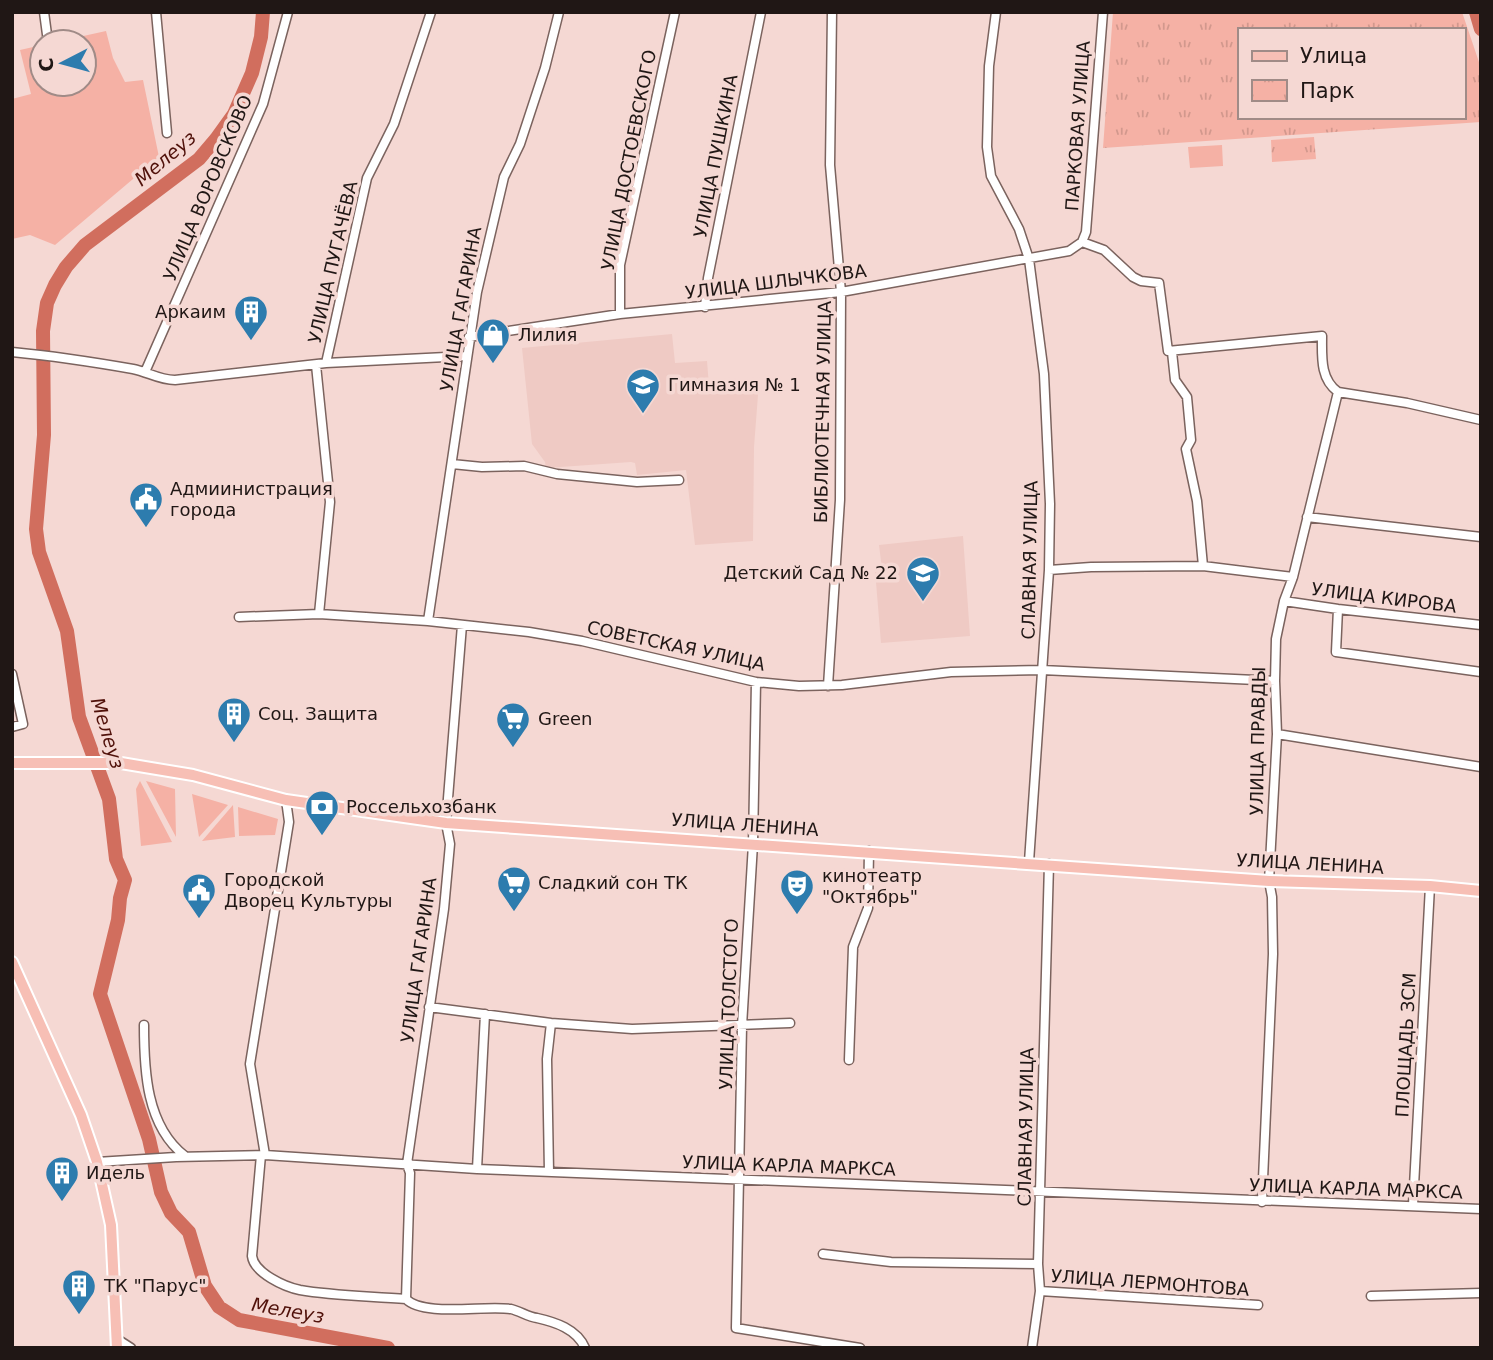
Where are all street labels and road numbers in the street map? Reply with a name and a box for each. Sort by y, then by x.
street label: ПАРКОВАЯ УЛИЦА [1061,39,1094,212]
street label: УЛИЦА ДОСТОЕВСКОГО [597,48,660,272]
street label: УЛИЦА ПУШКИНА [689,72,742,239]
street label: УЛИЦА ВОРОВСКОВО [159,92,256,284]
street label: УЛИЦА ПУГАЧЁВА [304,178,362,345]
street label: УЛИЦА ГАГАРИНА [436,224,485,393]
street label: УЛИЦА ШЛЫЧКОВА [684,260,869,303]
street label: БИБЛИОТЕЧНАЯ УЛИЦА [810,300,835,523]
street label: СЛАВНАЯ УЛИЦА [1018,480,1041,640]
street label: УЛИЦА КИРОВА [1310,578,1458,617]
street label: СОВЕТСКАЯ УЛИЦА [585,616,768,675]
street label: УЛИЦА ПРАВДЫ [1246,666,1269,816]
street label: УЛИЦА ЛЕНИНА [671,809,820,840]
street label: УЛИЦА ЛЕНИНА [1236,849,1385,878]
street label: УЛИЦА ГАГАРИНА [397,875,441,1044]
street label: УЛИЦА ТОЛСТОГО [715,918,742,1090]
street label: ПЛОЩАДЬ ЗСМ [1391,972,1420,1118]
street label: СЛАВНАЯ УЛИЦА [1014,1047,1037,1207]
street label: УЛИЦА КАРЛА МАРКСА [682,1151,897,1180]
street label: УЛИЦА КАРЛА МАРКСА [1249,1174,1464,1203]
street label: УЛИЦА ЛЕРМОНТОВА [1050,1265,1251,1300]

